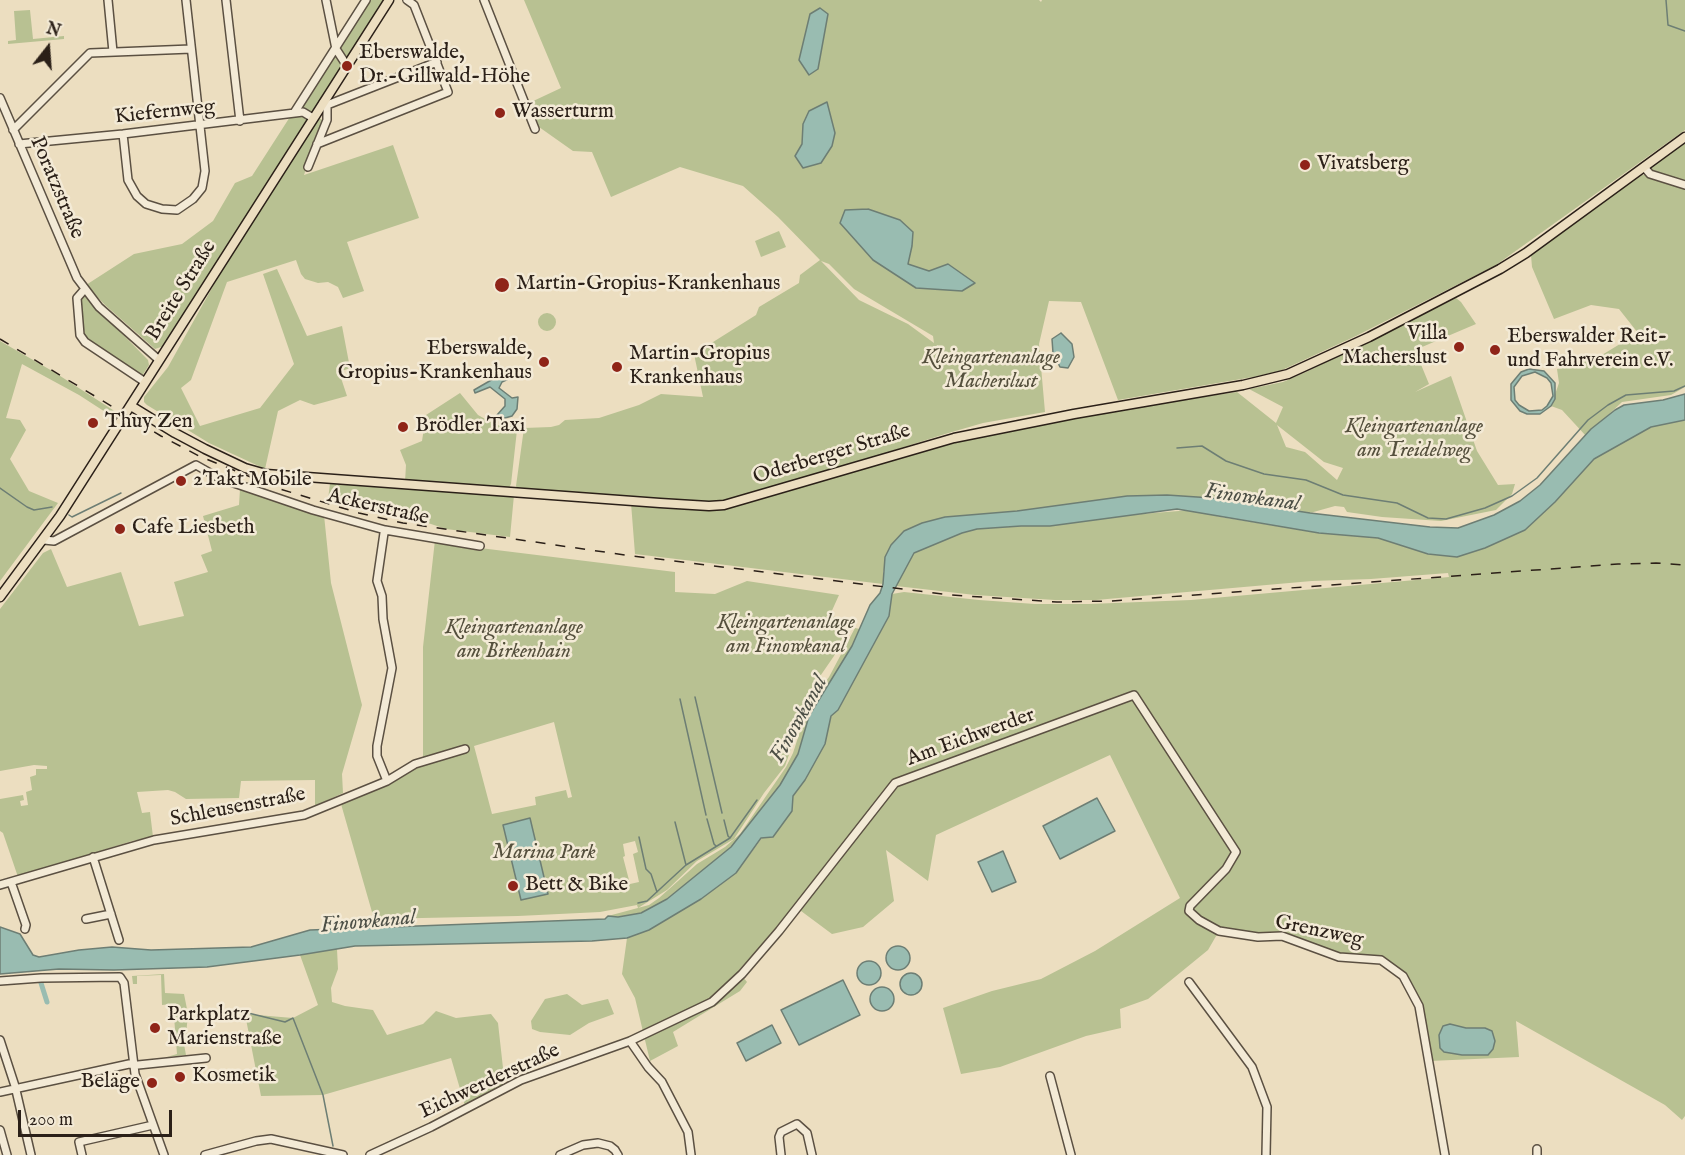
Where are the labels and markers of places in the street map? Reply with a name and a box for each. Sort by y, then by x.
place label: Eberswalde, Dr.-Gillwald-Höhe [359,41,530,91]
marker: Eberswalde, Dr.-Gillwald-Höhe [340,59,354,73]
place label: Wasserturm [512,100,614,126]
marker: Wasserturm [493,106,507,120]
place label: Vivatsberg [1317,152,1409,178]
marker: Vivatsberg [1298,158,1312,172]
place label: Martin-Gropius-Krankenhaus [516,272,780,298]
marker: Martin-Gropius-Krankenhaus [493,276,511,294]
place label: Villa Macherslust [1342,322,1447,372]
place label: Eberswalder Reit- und Fahrverein e.V. [1507,325,1674,375]
place label: Eberswalde, Gropius-Krankenhaus [338,337,532,387]
marker: Villa Macherslust [1452,340,1466,354]
place label: Martin-Gropius Krankenhaus [629,342,770,392]
marker: Eberswalder Reit- und Fahrverein e.V. [1488,343,1502,357]
marker: Eberswalde, Gropius-Krankenhaus [537,355,551,369]
marker: Martin-Gropius Krankenhaus [610,360,624,374]
place label: Thuy Zen [105,410,193,436]
place label: Brödler Taxi [415,414,525,440]
marker: Thuy Zen [86,416,100,430]
marker: Brödler Taxi [396,420,410,434]
place label: 2Takt Mobile [193,468,312,494]
marker: 2Takt Mobile [174,474,188,488]
place label: Cafe Liesbeth [132,516,255,542]
marker: Cafe Liesbeth [113,522,127,536]
place label: Bett & Bike [525,873,628,899]
marker: Bett & Bike [506,879,520,893]
place label: Parkplatz Marienstraße [167,1003,282,1053]
marker: Parkplatz Marienstraße [148,1021,162,1035]
place label: Kosmetik [192,1064,276,1090]
place label: Beläge [81,1070,140,1096]
marker: Kosmetik [173,1070,187,1084]
marker: Beläge [145,1076,159,1090]

